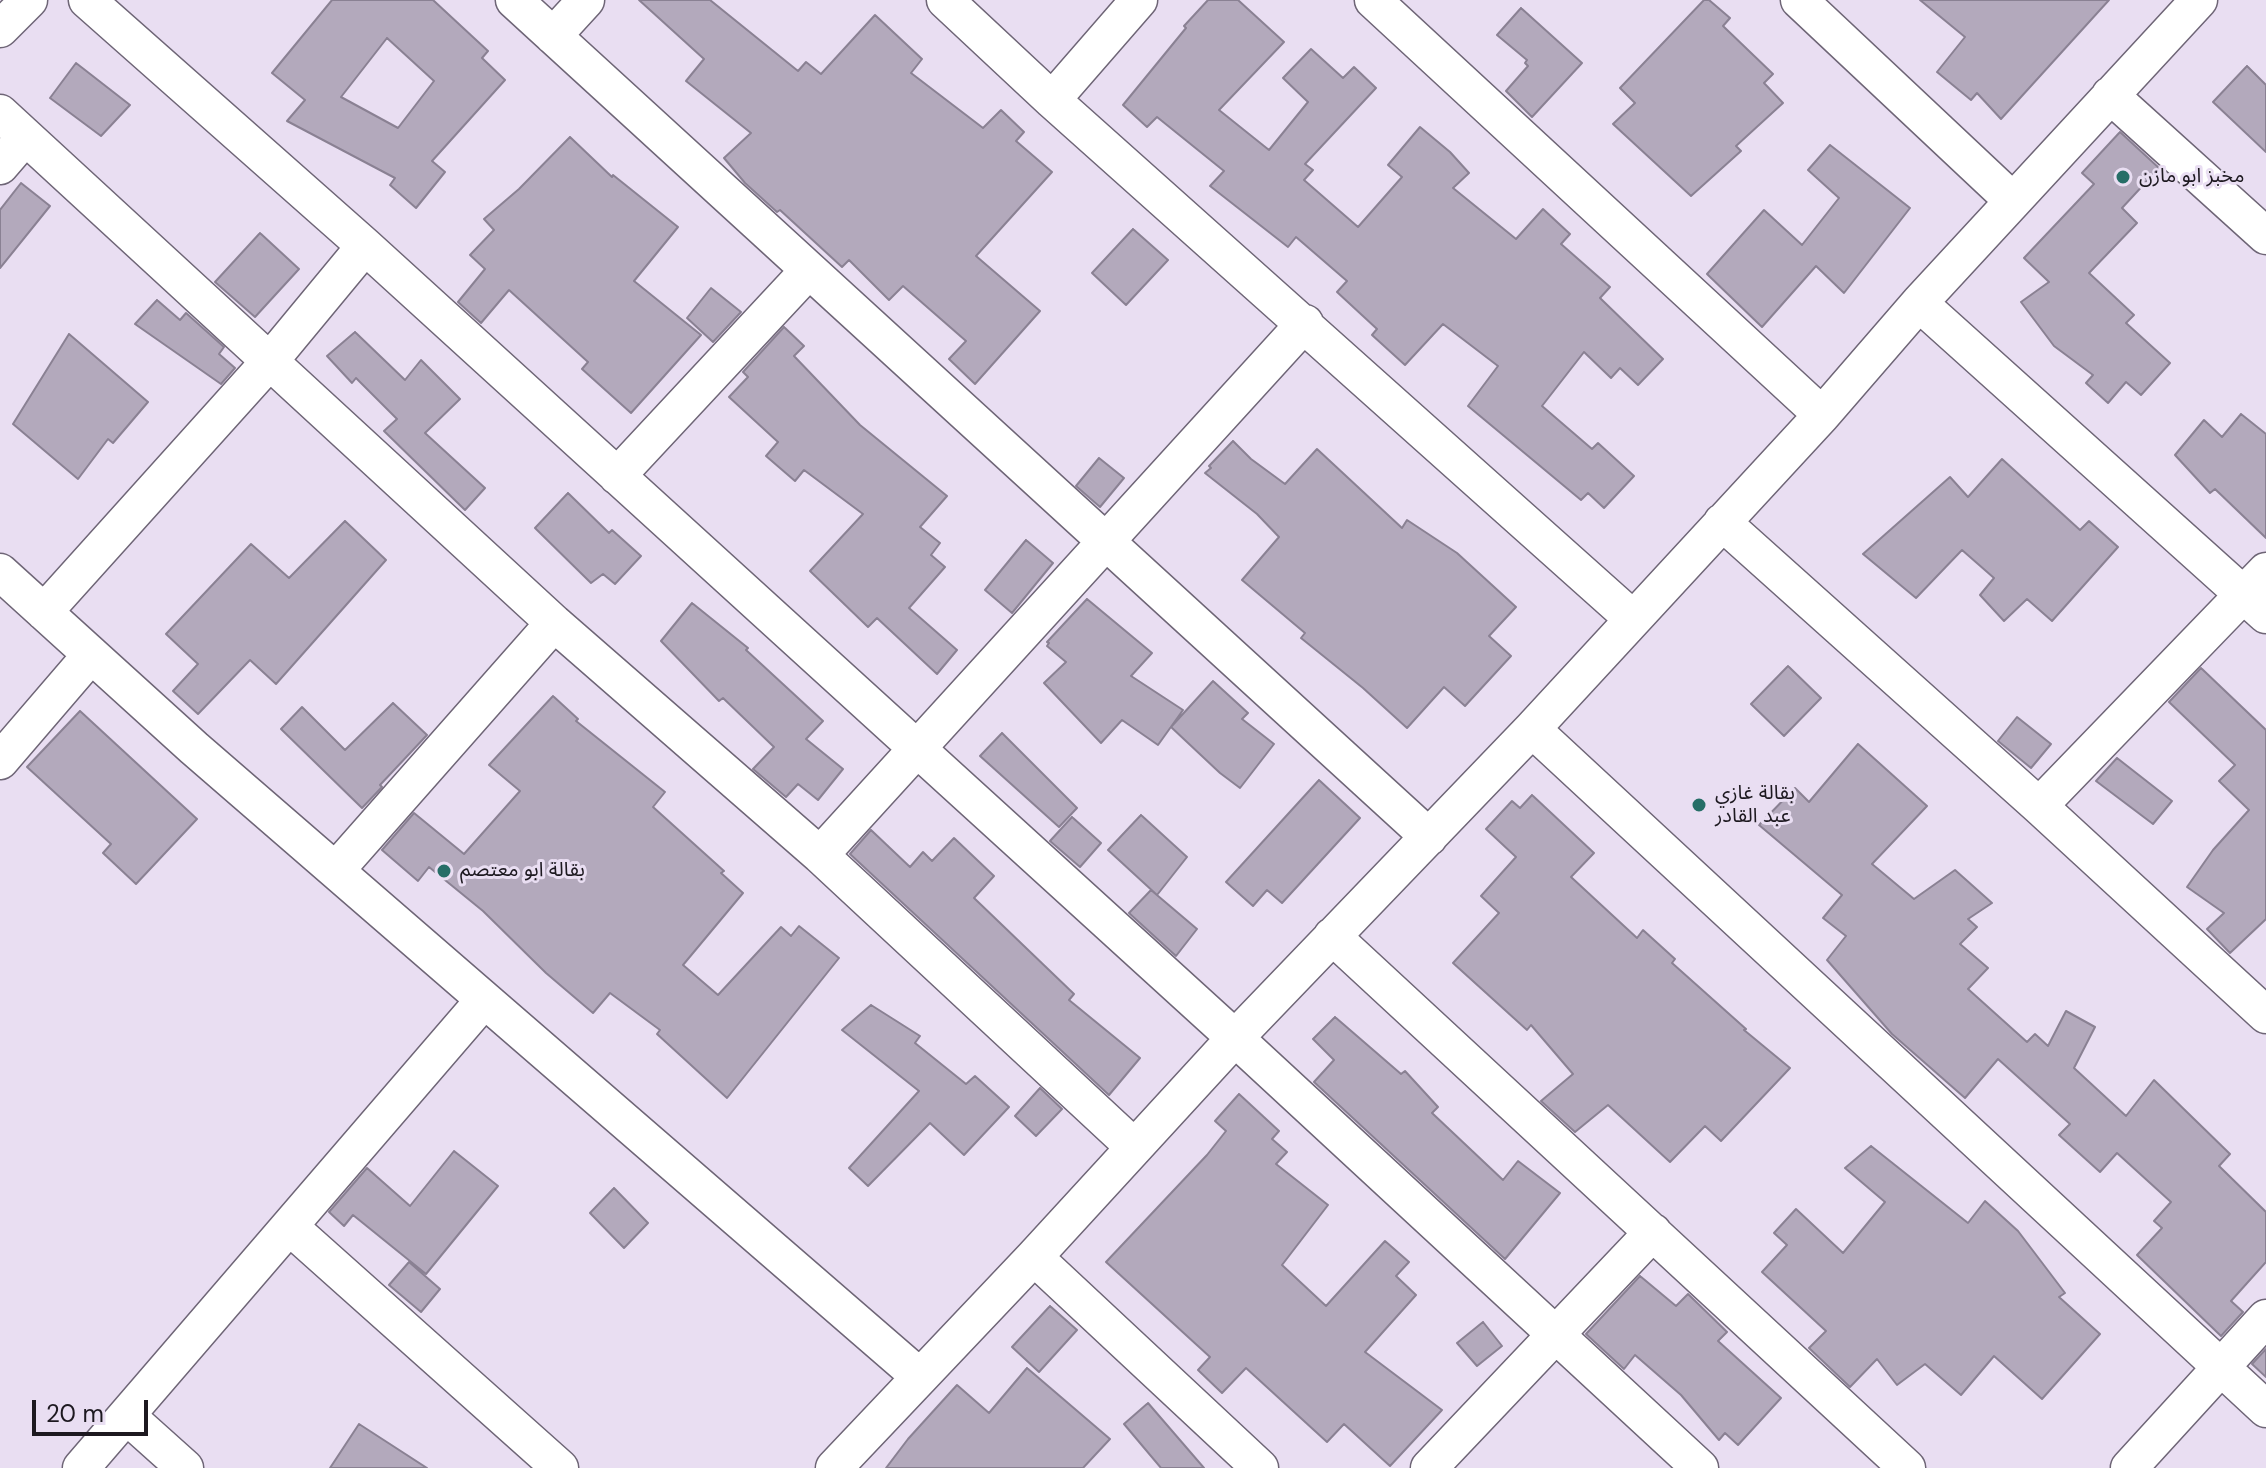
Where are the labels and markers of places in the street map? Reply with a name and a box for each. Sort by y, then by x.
place label: مخبز ابو مازن [2139,165,2245,189]
marker: مخبز ابو مازن [2114,168,2132,186]
place label: بقالة غازي عبد القادر [1715,782,1795,829]
marker: بقالة غازي عبد القادر [1690,796,1708,814]
place label: بقالة ابو معتصم [460,859,585,883]
marker: بقالة ابو معتصم [435,862,453,880]

